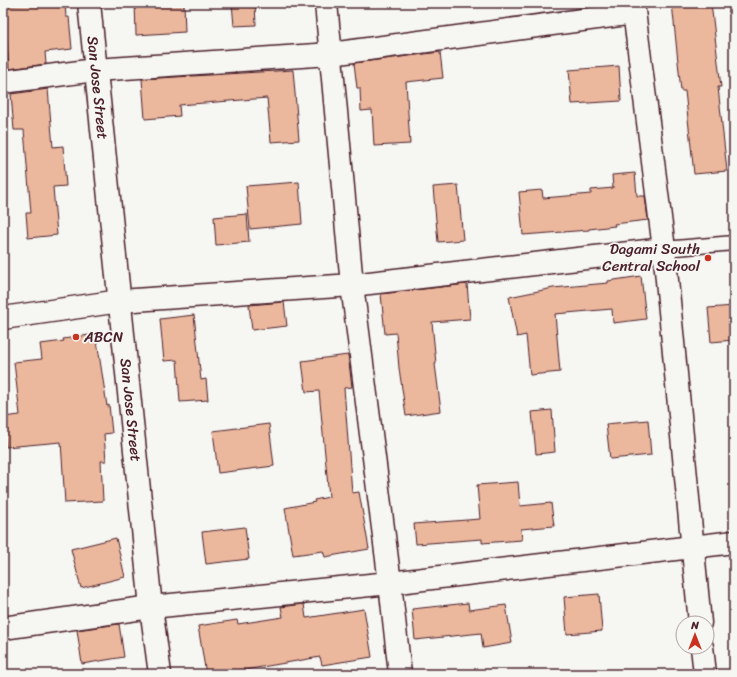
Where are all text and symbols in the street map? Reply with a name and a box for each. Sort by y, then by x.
street label: San Jose Street [79,35,116,141]
place label: Dagami South Central School [602,236,701,279]
marker: Dagami South Central School [703,253,713,263]
place label: ABCN [83,324,124,350]
marker: ABCN [71,332,81,342]
street label: San Jose Street [113,357,149,463]
north arrow [675,615,715,655]
text: N [690,616,699,635]

